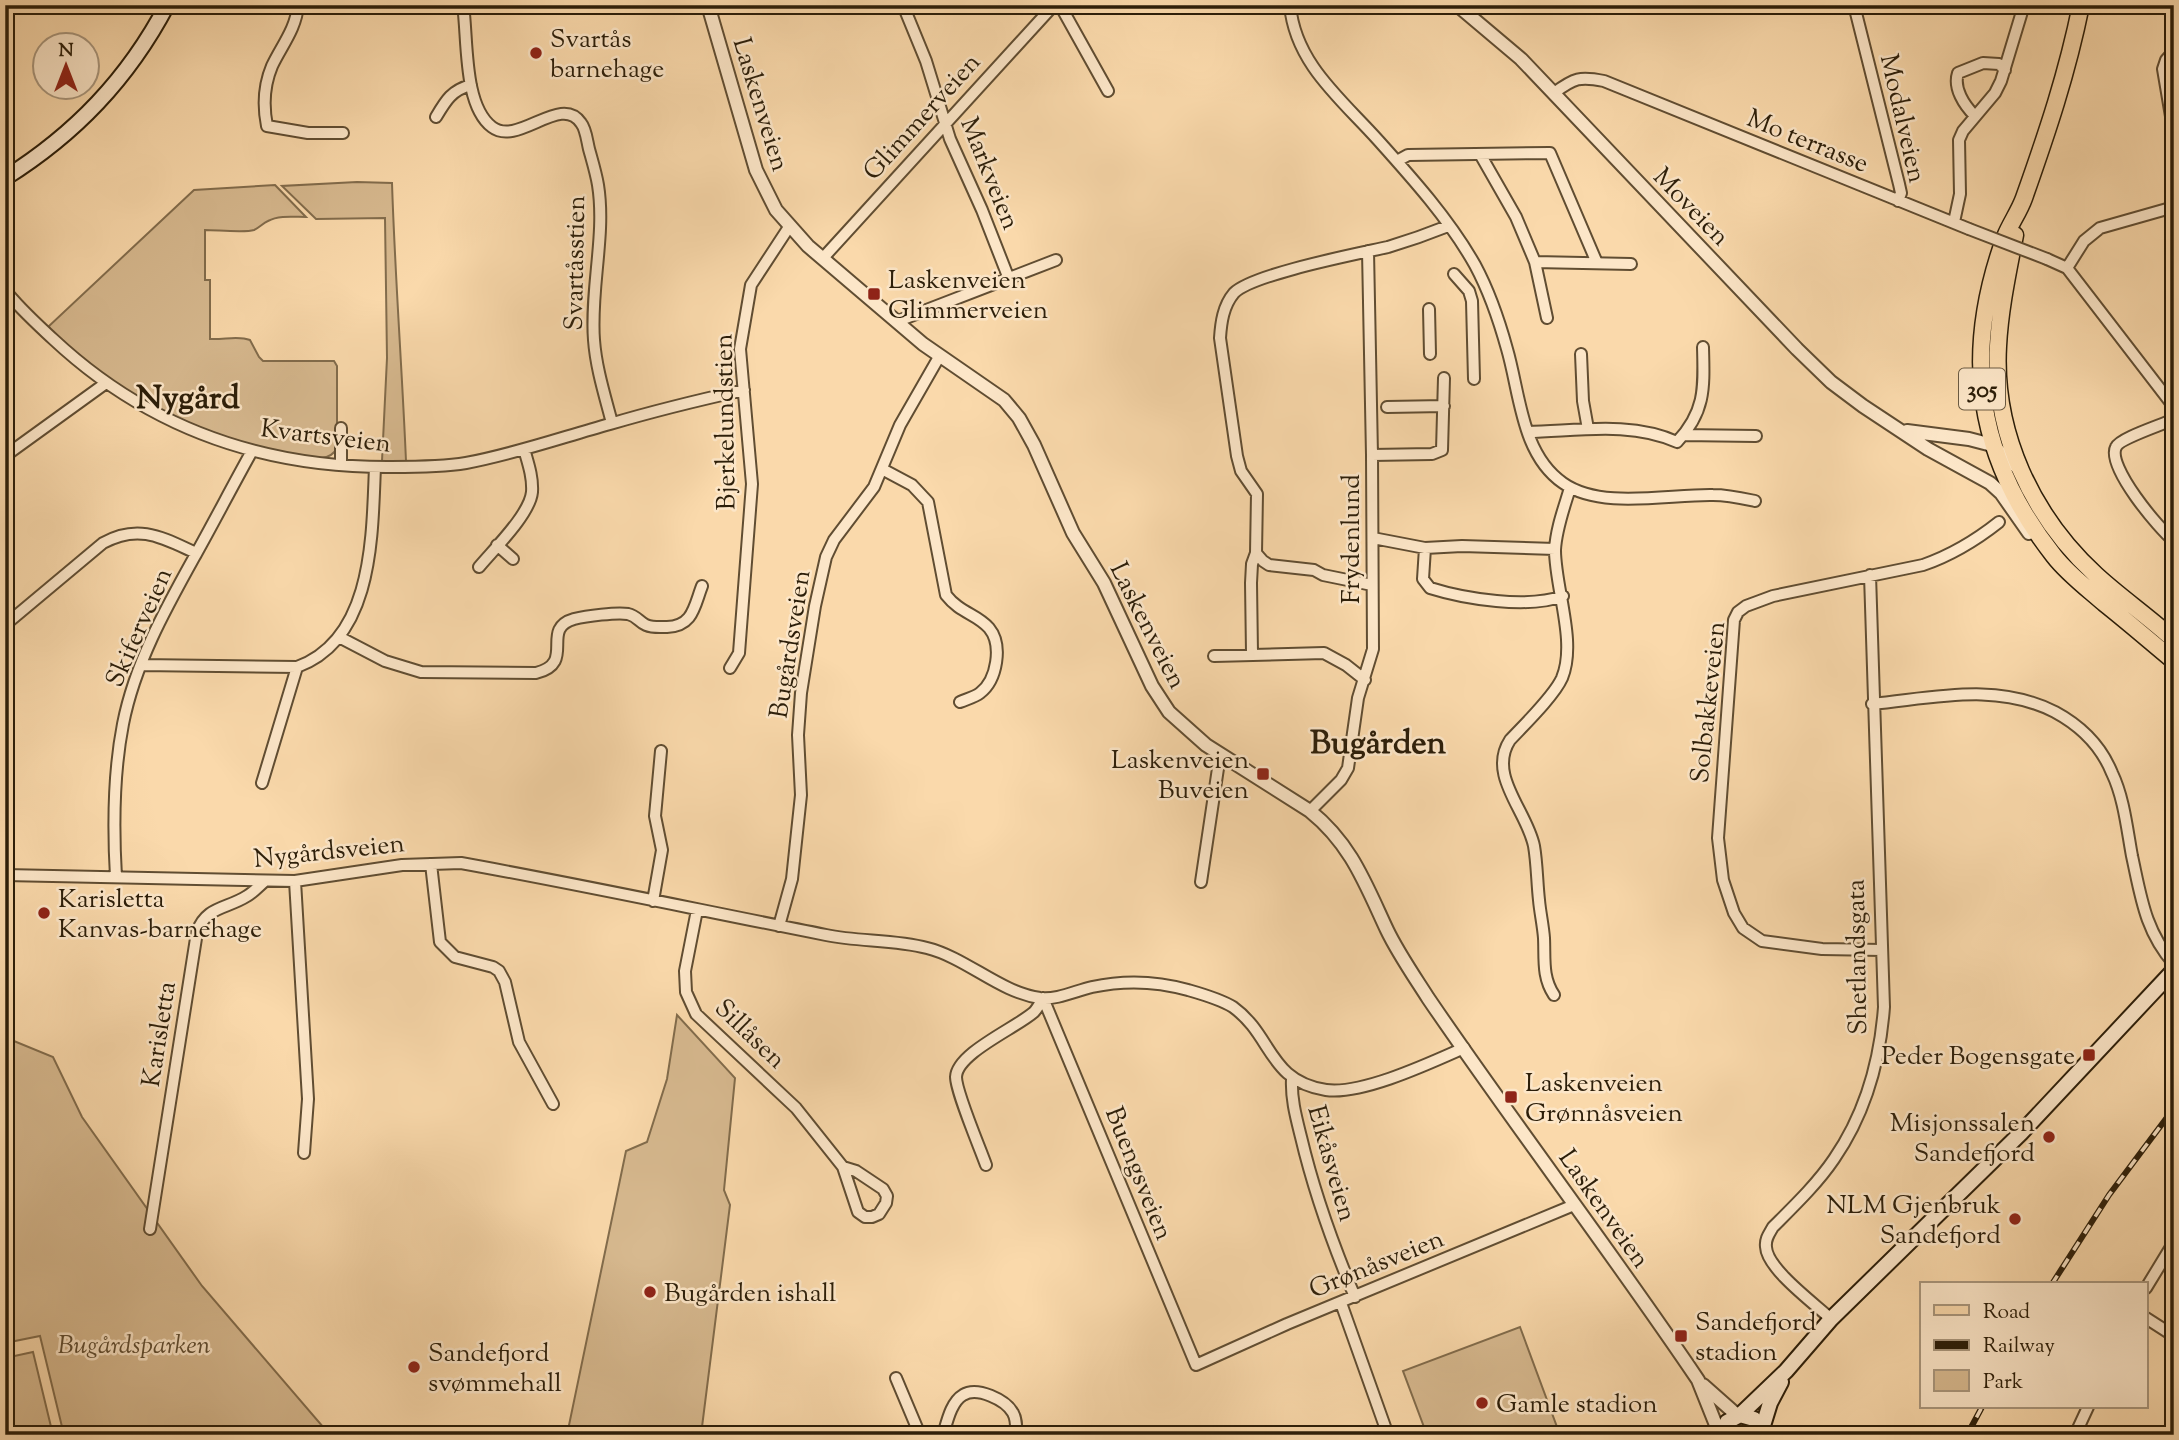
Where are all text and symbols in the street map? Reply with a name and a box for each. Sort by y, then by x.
place label: Svartås barnehage [550,22,664,89]
north arrow [32,32,102,102]
street label: Laskenveien [722,33,797,176]
text: N [58,38,74,65]
marker: Svartås barnehage [528,45,544,61]
street label: Glimmerveien [856,46,990,190]
street label: Modalveien [1869,51,1934,187]
street label: Mo terrasse [1741,101,1873,184]
street label: Markveien [949,112,1028,236]
street label: Moveien [1643,160,1737,255]
street label: Svartåsstien [557,195,596,331]
place label: Laskenveien Glimmerveien [888,263,1048,330]
marker: Laskenveien Glimmerveien [866,286,882,302]
street label: Bjerkelundstien [706,333,747,511]
road number: 305 [1959,368,2005,410]
district label: Nygård [136,376,240,424]
street label: Kvartsveien [258,411,393,464]
street label: Frydenlund [1334,474,1371,604]
street label: Laskenveien [1099,556,1195,696]
street label: Skiferveien [98,562,183,694]
street label: Bugårdsveien [761,567,821,721]
street label: Solbakkeveien [1683,620,1736,785]
district label: Bugården [1310,721,1447,769]
place label: Laskenveien Buveien [1111,743,1249,810]
marker: Laskenveien Buveien [1255,766,1271,782]
street label: Nygårdsveien [252,826,407,879]
street label: Shetlandsgata [1839,879,1878,1035]
place label: Karisletta Kanvas-barnehage [58,882,262,949]
marker: Karisletta Kanvas-barnehage [36,905,52,921]
street label: Karisletta [134,979,187,1090]
street label: Sillåsen [705,991,793,1078]
place label: Peder Bogensgate [1881,1039,2075,1076]
marker: Peder Bogensgate [2081,1047,2097,1063]
place label: Laskenveien Grønnåsveien [1525,1066,1683,1133]
marker: Laskenveien Grønnåsveien [1503,1089,1519,1105]
street label: Eikåsveien [1296,1101,1365,1226]
street label: Buengsveien [1094,1102,1181,1246]
place label: Misjonssalen Sandefjord [1890,1106,2035,1173]
marker: Misjonssalen Sandefjord [2041,1129,2057,1145]
street label: Laskenveien [1548,1142,1658,1277]
place label: NLM Gjenbruk Sandefjord [1826,1188,2001,1255]
marker: NLM Gjenbruk Sandefjord [2007,1211,2023,1227]
street label: Grønåsveien [1304,1221,1450,1309]
place label: Bugården ishall [664,1276,836,1313]
legend [1920,1282,2148,1408]
marker: Bugården ishall [642,1284,658,1300]
text: Road [1983,1298,2030,1328]
place label: Sandefjord stadion [1695,1305,1817,1372]
park label: Bugårdsparken [58,1328,211,1365]
marker: Sandefjord stadion [1673,1328,1689,1344]
text: Railway [1983,1332,2055,1362]
place label: Sandefjord svømmehall [428,1336,562,1403]
marker: Sandefjord svømmehall [406,1359,422,1375]
text: Park [1983,1368,2024,1398]
place label: Gamle stadion [1496,1387,1658,1424]
marker: Gamle stadion [1474,1395,1490,1411]

